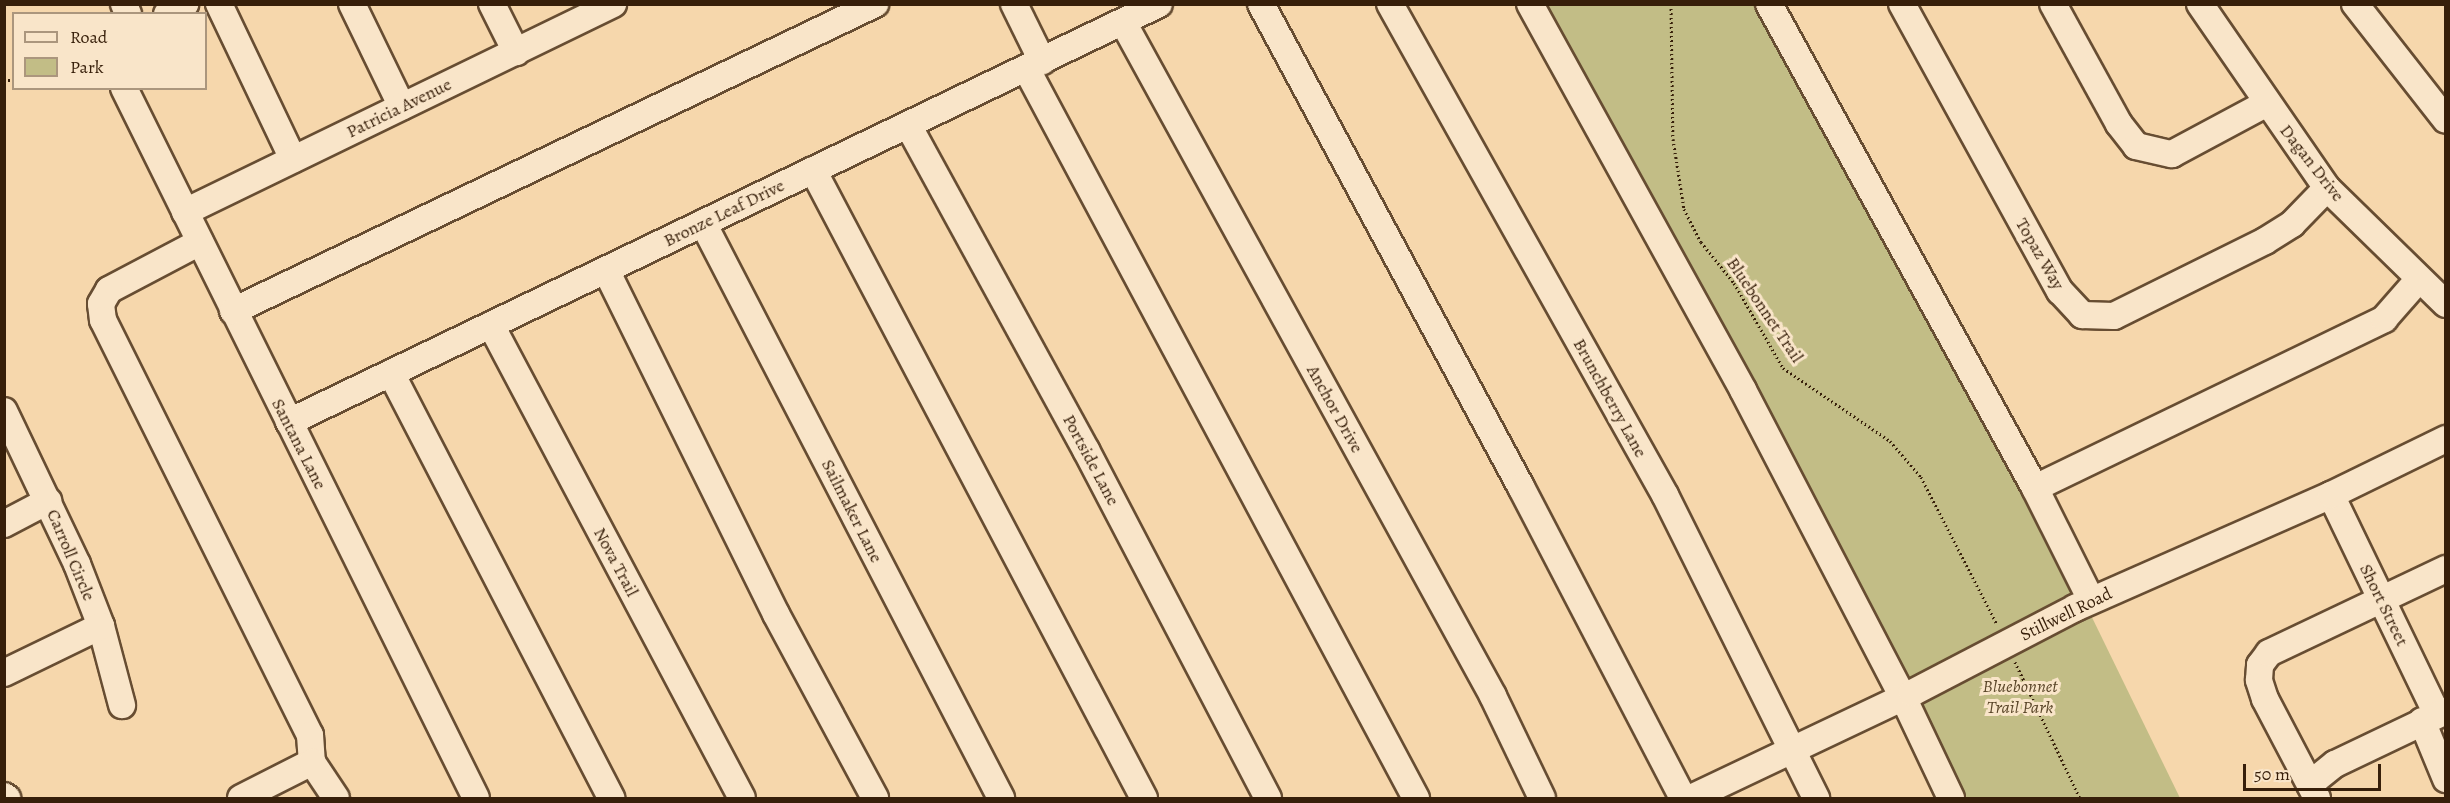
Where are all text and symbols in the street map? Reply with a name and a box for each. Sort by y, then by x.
legend [12,12,207,90]
text: Road [70,25,107,49]
text: Park [70,55,104,79]
street label: Patricia Avenue [343,73,455,143]
street label: Dagan Drive [2275,120,2349,206]
street label: Bronze Leaf Drive [660,174,788,252]
street label: Topaz Way [2011,214,2069,294]
street label: Bluebonnet Trail [1722,253,1808,367]
street label: Brunchberry Lane [1568,335,1652,461]
street label: Anchor Drive [1302,361,1368,457]
street label: Santana Lane [267,395,331,493]
street label: Portside Lane [1058,411,1124,509]
street label: Sailmaker Lane [817,456,887,566]
street label: Carroll Circle [42,506,100,604]
street label: Nova Trail [589,524,643,600]
street label: Short Street [2355,560,2413,650]
street label: Stillwell Road [2016,582,2116,646]
park label: Bluebonnet Trail Park [1983,676,2057,718]
scale bar [2246,752,2384,790]
text: 50 m [2254,762,2290,786]

